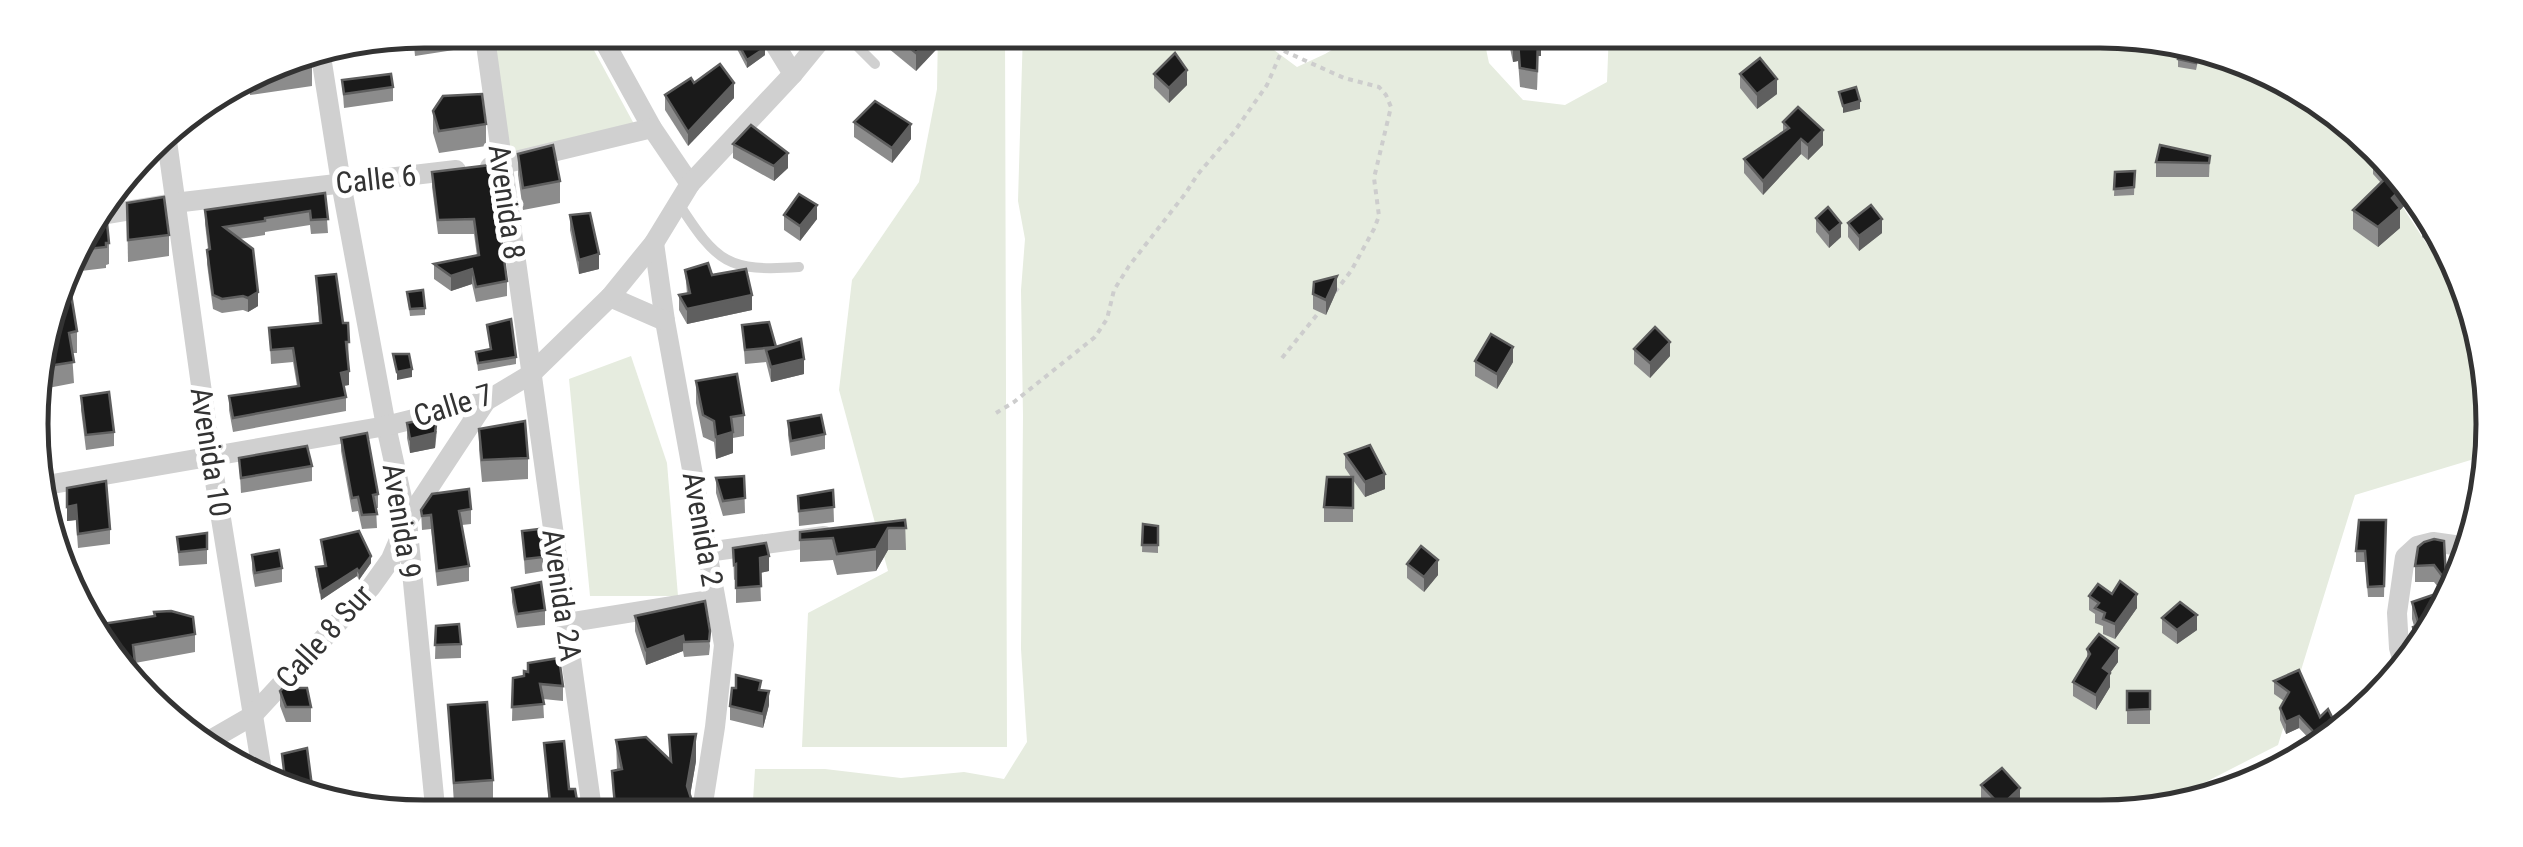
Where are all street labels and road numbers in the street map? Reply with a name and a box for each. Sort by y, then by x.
street label: Avenida 8 [482,142,532,262]
street label: Calle 6 [334,157,418,201]
street label: Calle 7 [409,376,497,434]
street label: Avenida 10 [184,385,238,519]
street label: Avenida 9 [376,461,428,581]
street label: Avenida 2 [676,469,730,589]
street label: Avenida 2A [535,527,589,663]
street label: Calle 8 Sur [269,577,379,695]

